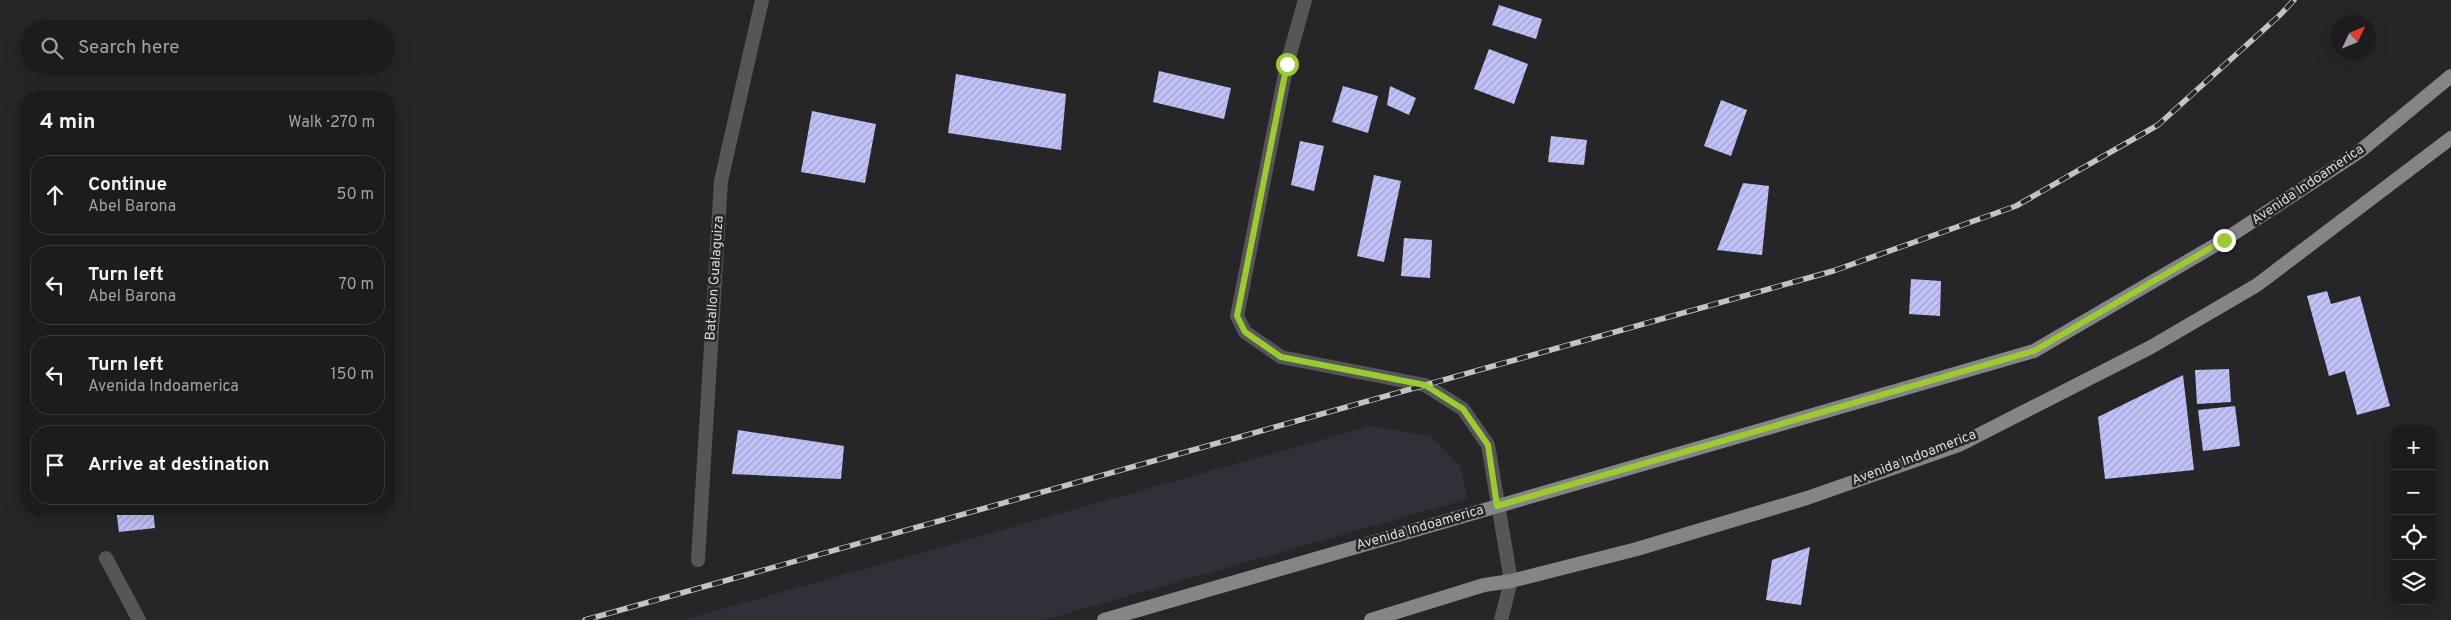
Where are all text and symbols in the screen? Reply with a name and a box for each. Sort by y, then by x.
north arrow [2331,15,2376,60]
search box [20,20,395,75]
icon: search [38,34,66,62]
text: Search here [78,36,180,60]
route start [1276,53,1299,76]
text: 4 min [40,109,96,136]
text: Walk · 270 m [288,113,375,133]
street label: Avenida Indoamerica [2249,141,2367,229]
text: Continue [88,173,167,197]
icon: ahead [41,181,69,209]
text: 50 m [337,185,374,205]
text: Abel Barona [88,197,176,217]
street label: Batallon Gualaguiza [702,215,728,341]
route end [2213,229,2236,252]
text: Turn left [88,263,164,287]
icon: left [41,271,69,299]
text: 70 m [339,275,374,295]
text: Abel Barona [88,287,176,307]
text: Turn left [88,353,164,377]
icon: left [41,361,69,389]
text: 150 m [331,365,374,385]
text: Avenida Indoamerica [88,377,239,397]
map controls [2391,425,2436,605]
button: + [2391,425,2436,470]
street label: Avenida Indoamerica [1849,426,1979,490]
icon: arrive [41,451,69,479]
text: Arrive at destination [88,453,269,477]
button: − [2391,470,2436,515]
street label: Avenida Indoamerica [1354,502,1486,554]
button: locate [2391,515,2436,560]
button: layers [2391,560,2436,605]

